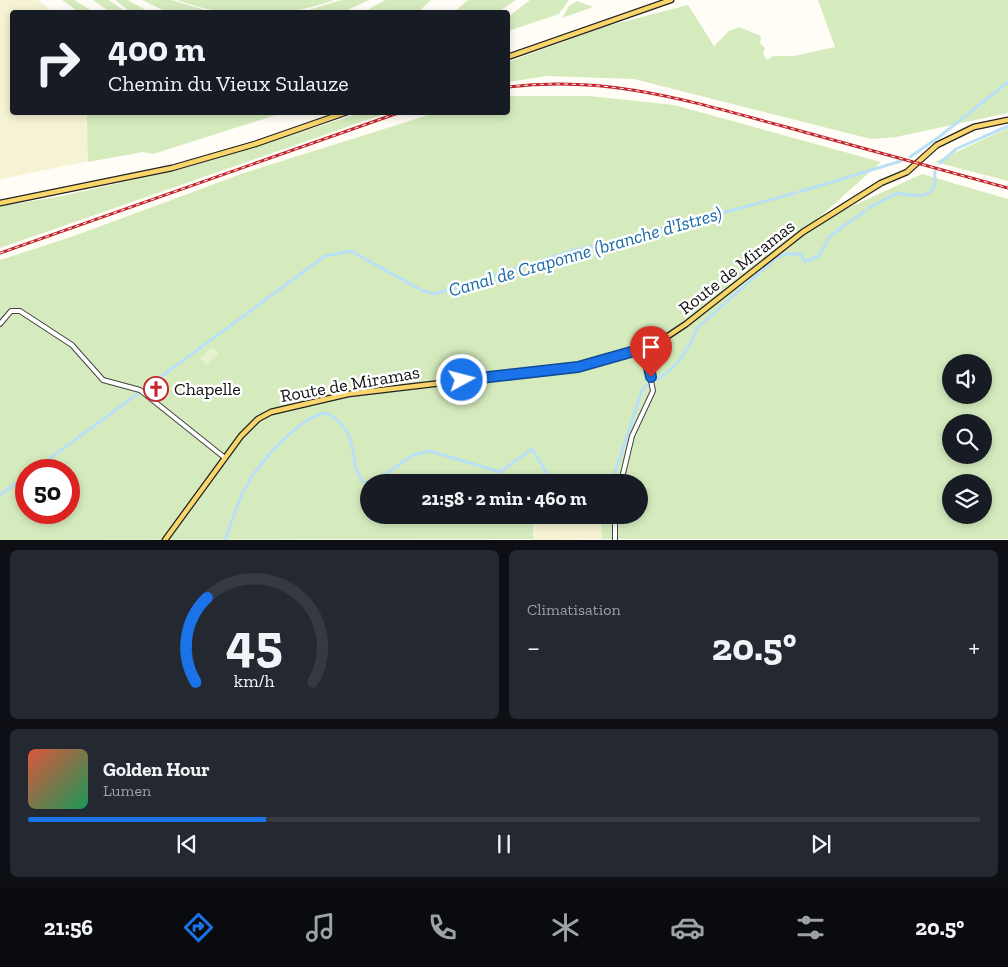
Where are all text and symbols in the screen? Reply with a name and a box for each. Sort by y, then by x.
text: 400 m [108,28,205,70]
icon: right [25,30,90,95]
text: Chemin du Vieux Sulauze [108,70,349,97]
water label: Canal de Craponne (branche d'Istres) [446,201,724,302]
street label: Route de Miramas [675,215,799,319]
pin [630,326,672,377]
icon: arrive [637,333,665,361]
position arrow [435,353,487,405]
map controls [942,354,992,524]
button: sound [942,354,992,404]
street label: Route de Miramas [279,361,422,407]
church icon: Chapelle [143,376,169,402]
place label: Chapelle [174,378,241,400]
button: search [942,414,992,464]
speed limit sign: 50 [15,459,80,524]
button: layers [942,474,992,524]
text: 21:58 · 2 min · 460 m [421,487,587,510]
text: Climatisation [527,600,621,619]
text: 45 [226,612,283,674]
text: 20.5° [712,624,796,670]
text: − [527,631,540,664]
text: + [968,631,980,664]
text: km/h [234,670,275,692]
text: Golden Hour [103,758,210,781]
text: Lumen [103,781,151,800]
icon: previous [173,830,201,858]
icon: pause [490,830,518,858]
icon: next [807,830,835,858]
icon: directions [181,910,216,945]
icon: music [303,910,338,945]
icon: phone [425,910,460,945]
icon: climate [548,910,583,945]
icon: car [670,910,705,945]
icon: filters [793,910,828,945]
text: 21:56 [44,914,93,941]
text: 20.5° [915,914,964,941]

